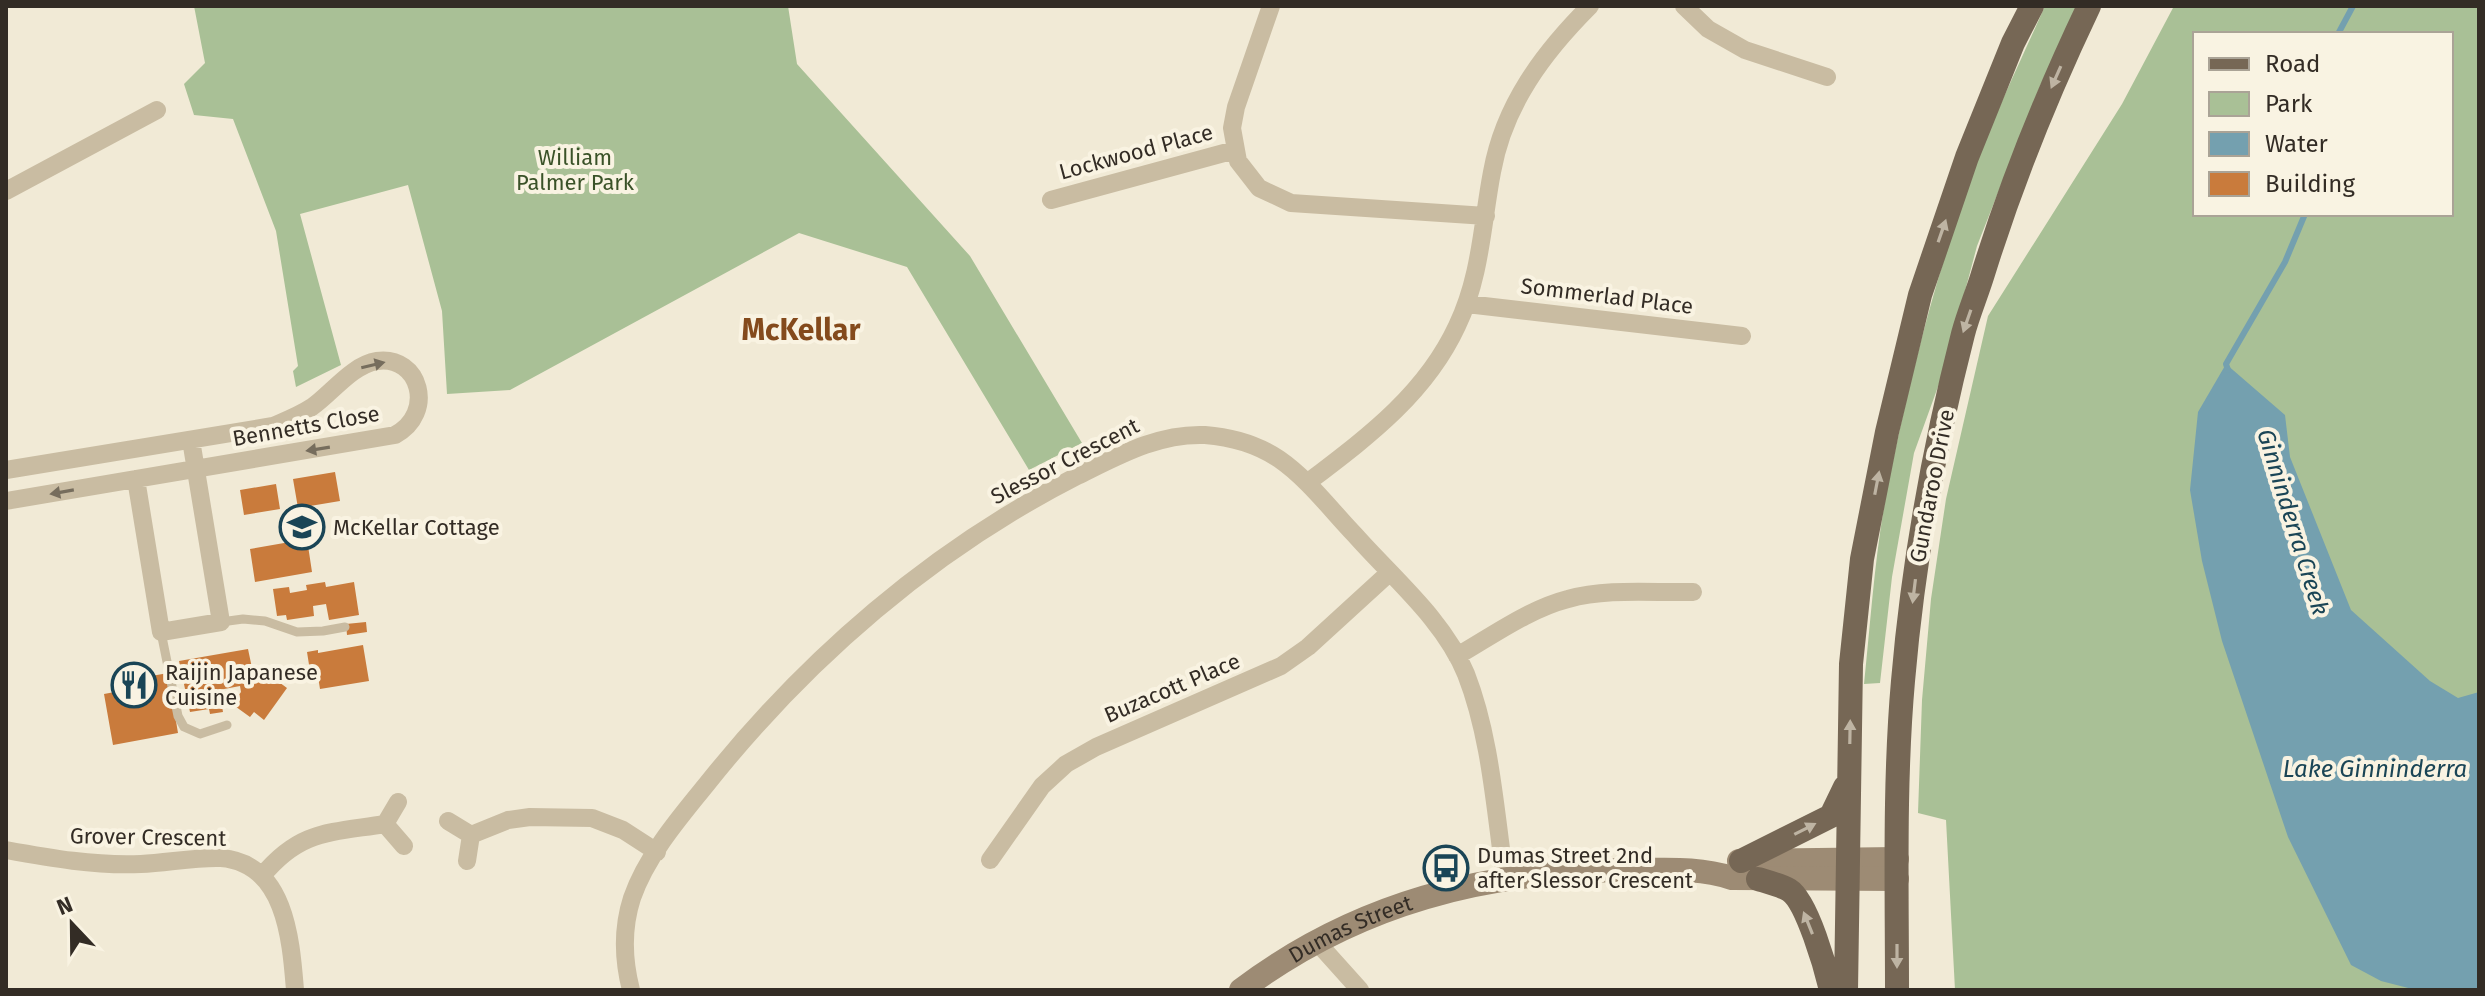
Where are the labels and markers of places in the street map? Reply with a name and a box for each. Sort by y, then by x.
school or university icon: McKellar Cottage [278,503,326,551]
place label: McKellar Cottage [333,514,500,541]
place label: Raijin Japanese Cuisine [165,659,318,711]
restaurant icon: Raijin Japanese Cuisine [110,661,158,709]
place label: Dumas Street 2nd after Slessor Crescent [1477,842,1693,894]
bus stop icon: Dumas Street 2nd after Slessor Crescent [1422,844,1470,892]

